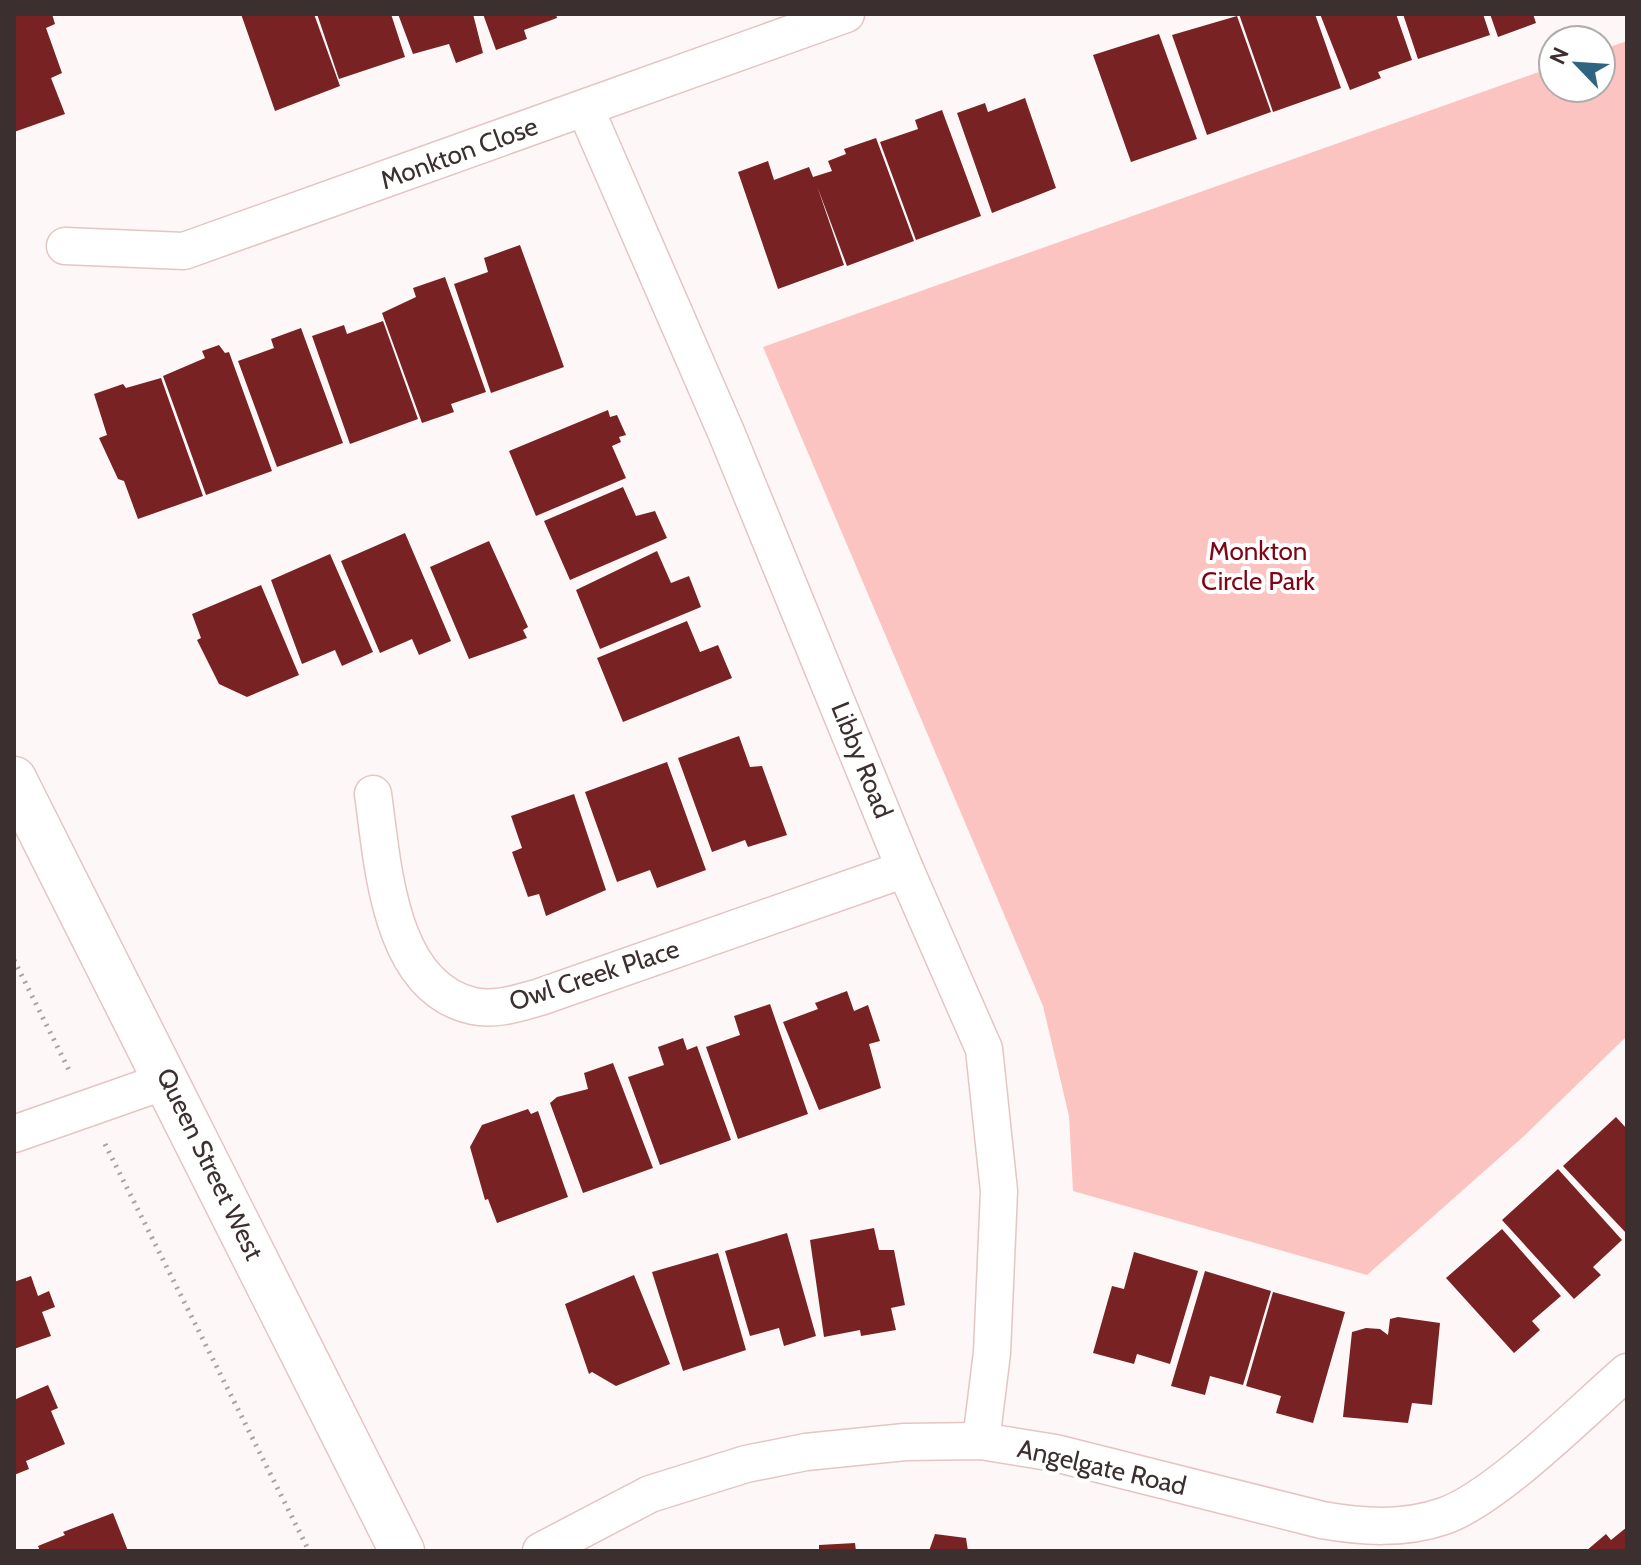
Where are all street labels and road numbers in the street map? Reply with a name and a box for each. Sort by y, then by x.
street label: Monkton Close [376,110,542,196]
street label: Libby Road [824,697,900,823]
street label: Owl Creek Place [505,932,683,1018]
street label: Queen Street West [150,1063,270,1265]
street label: Angelgate Road [1014,1432,1190,1502]

